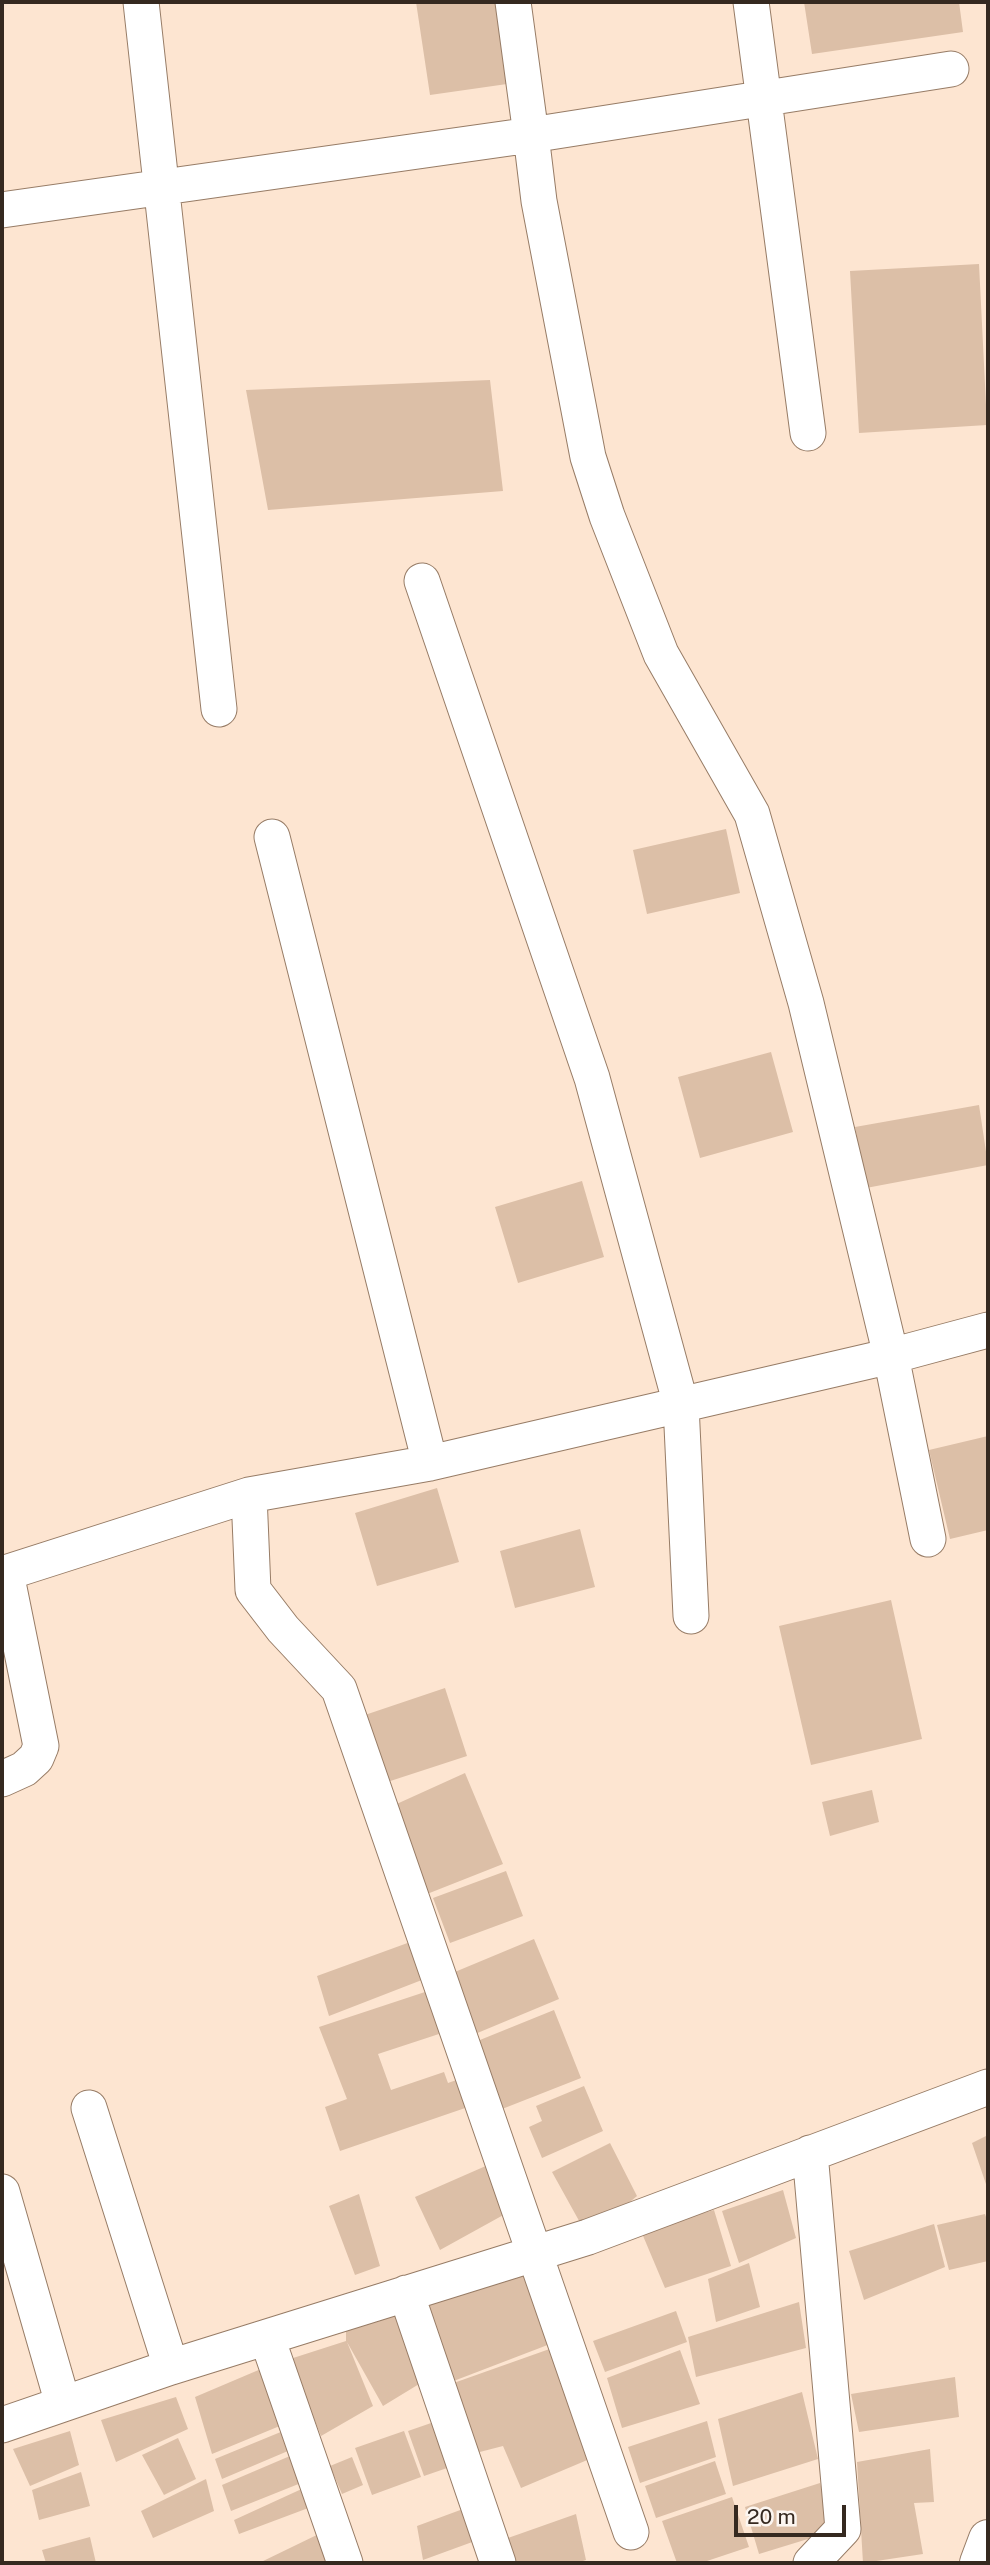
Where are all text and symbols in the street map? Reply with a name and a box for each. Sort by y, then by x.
scale bar [738,2492,850,2536]
text: 20 m [747,2504,796,2529]

